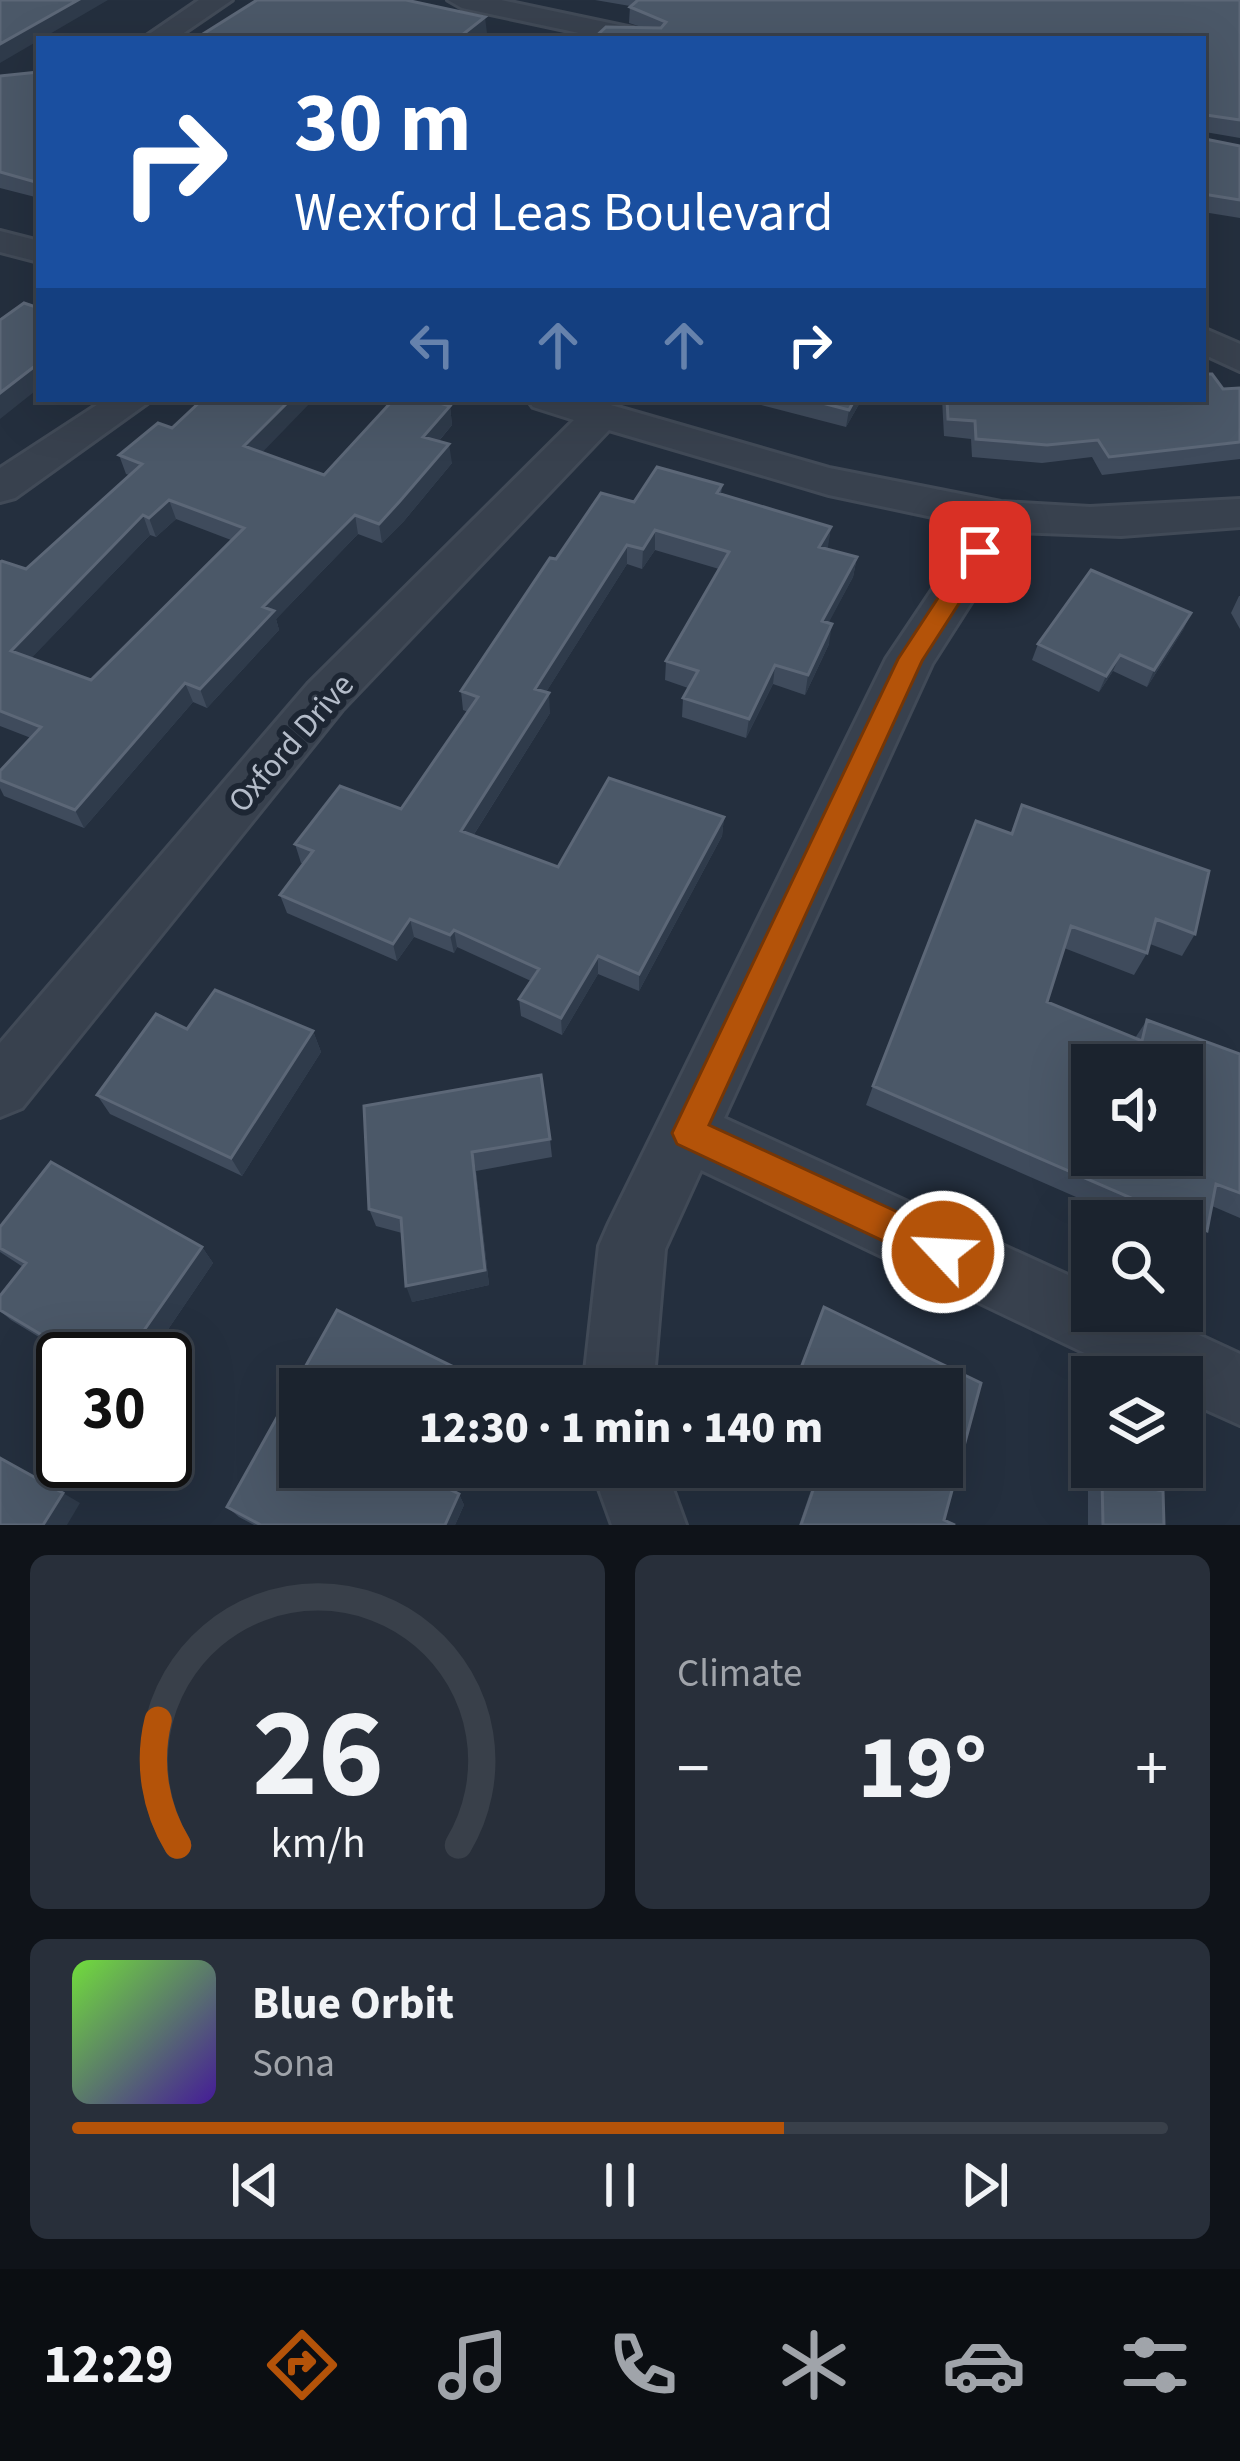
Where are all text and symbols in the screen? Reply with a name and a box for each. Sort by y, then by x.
text: 30 m [294,64,472,184]
icon: right [96,84,252,240]
text: Wexford Leas Boulevard [294,175,833,252]
icon: left [399,312,465,378]
icon: ahead [525,312,591,378]
icon: ahead [651,312,717,378]
icon: right [777,312,843,378]
pin [929,501,1031,603]
icon: arrive [947,519,1013,585]
street label: Oxford Drive [217,663,365,823]
map controls [1071,1044,1203,1488]
button: sound [1071,1044,1203,1176]
position arrow [880,1189,1006,1315]
button: search [1071,1200,1203,1332]
speed limit sign: 30 [36,1332,192,1488]
button: layers [1071,1356,1203,1488]
text: 12:30 · 1 min · 140 m [419,1396,823,1460]
text: Climate [677,1646,802,1702]
text: 26 [252,1666,383,1844]
text: 19° [858,1705,987,1833]
text: − [677,1722,710,1816]
text: + [1135,1722,1168,1816]
text: km/h [270,1813,365,1874]
text: Blue Orbit [252,1972,454,2036]
text: Sona [252,2036,335,2092]
icon: previous [222,2152,288,2218]
icon: pause [587,2152,653,2218]
icon: next [952,2152,1018,2218]
icon: directions [260,2323,344,2407]
icon: music [431,2323,515,2407]
icon: phone [601,2323,685,2407]
icon: climate [772,2323,856,2407]
icon: car [942,2323,1026,2407]
icon: filters [1113,2323,1197,2407]
text: 12:29 [43,2327,174,2404]

